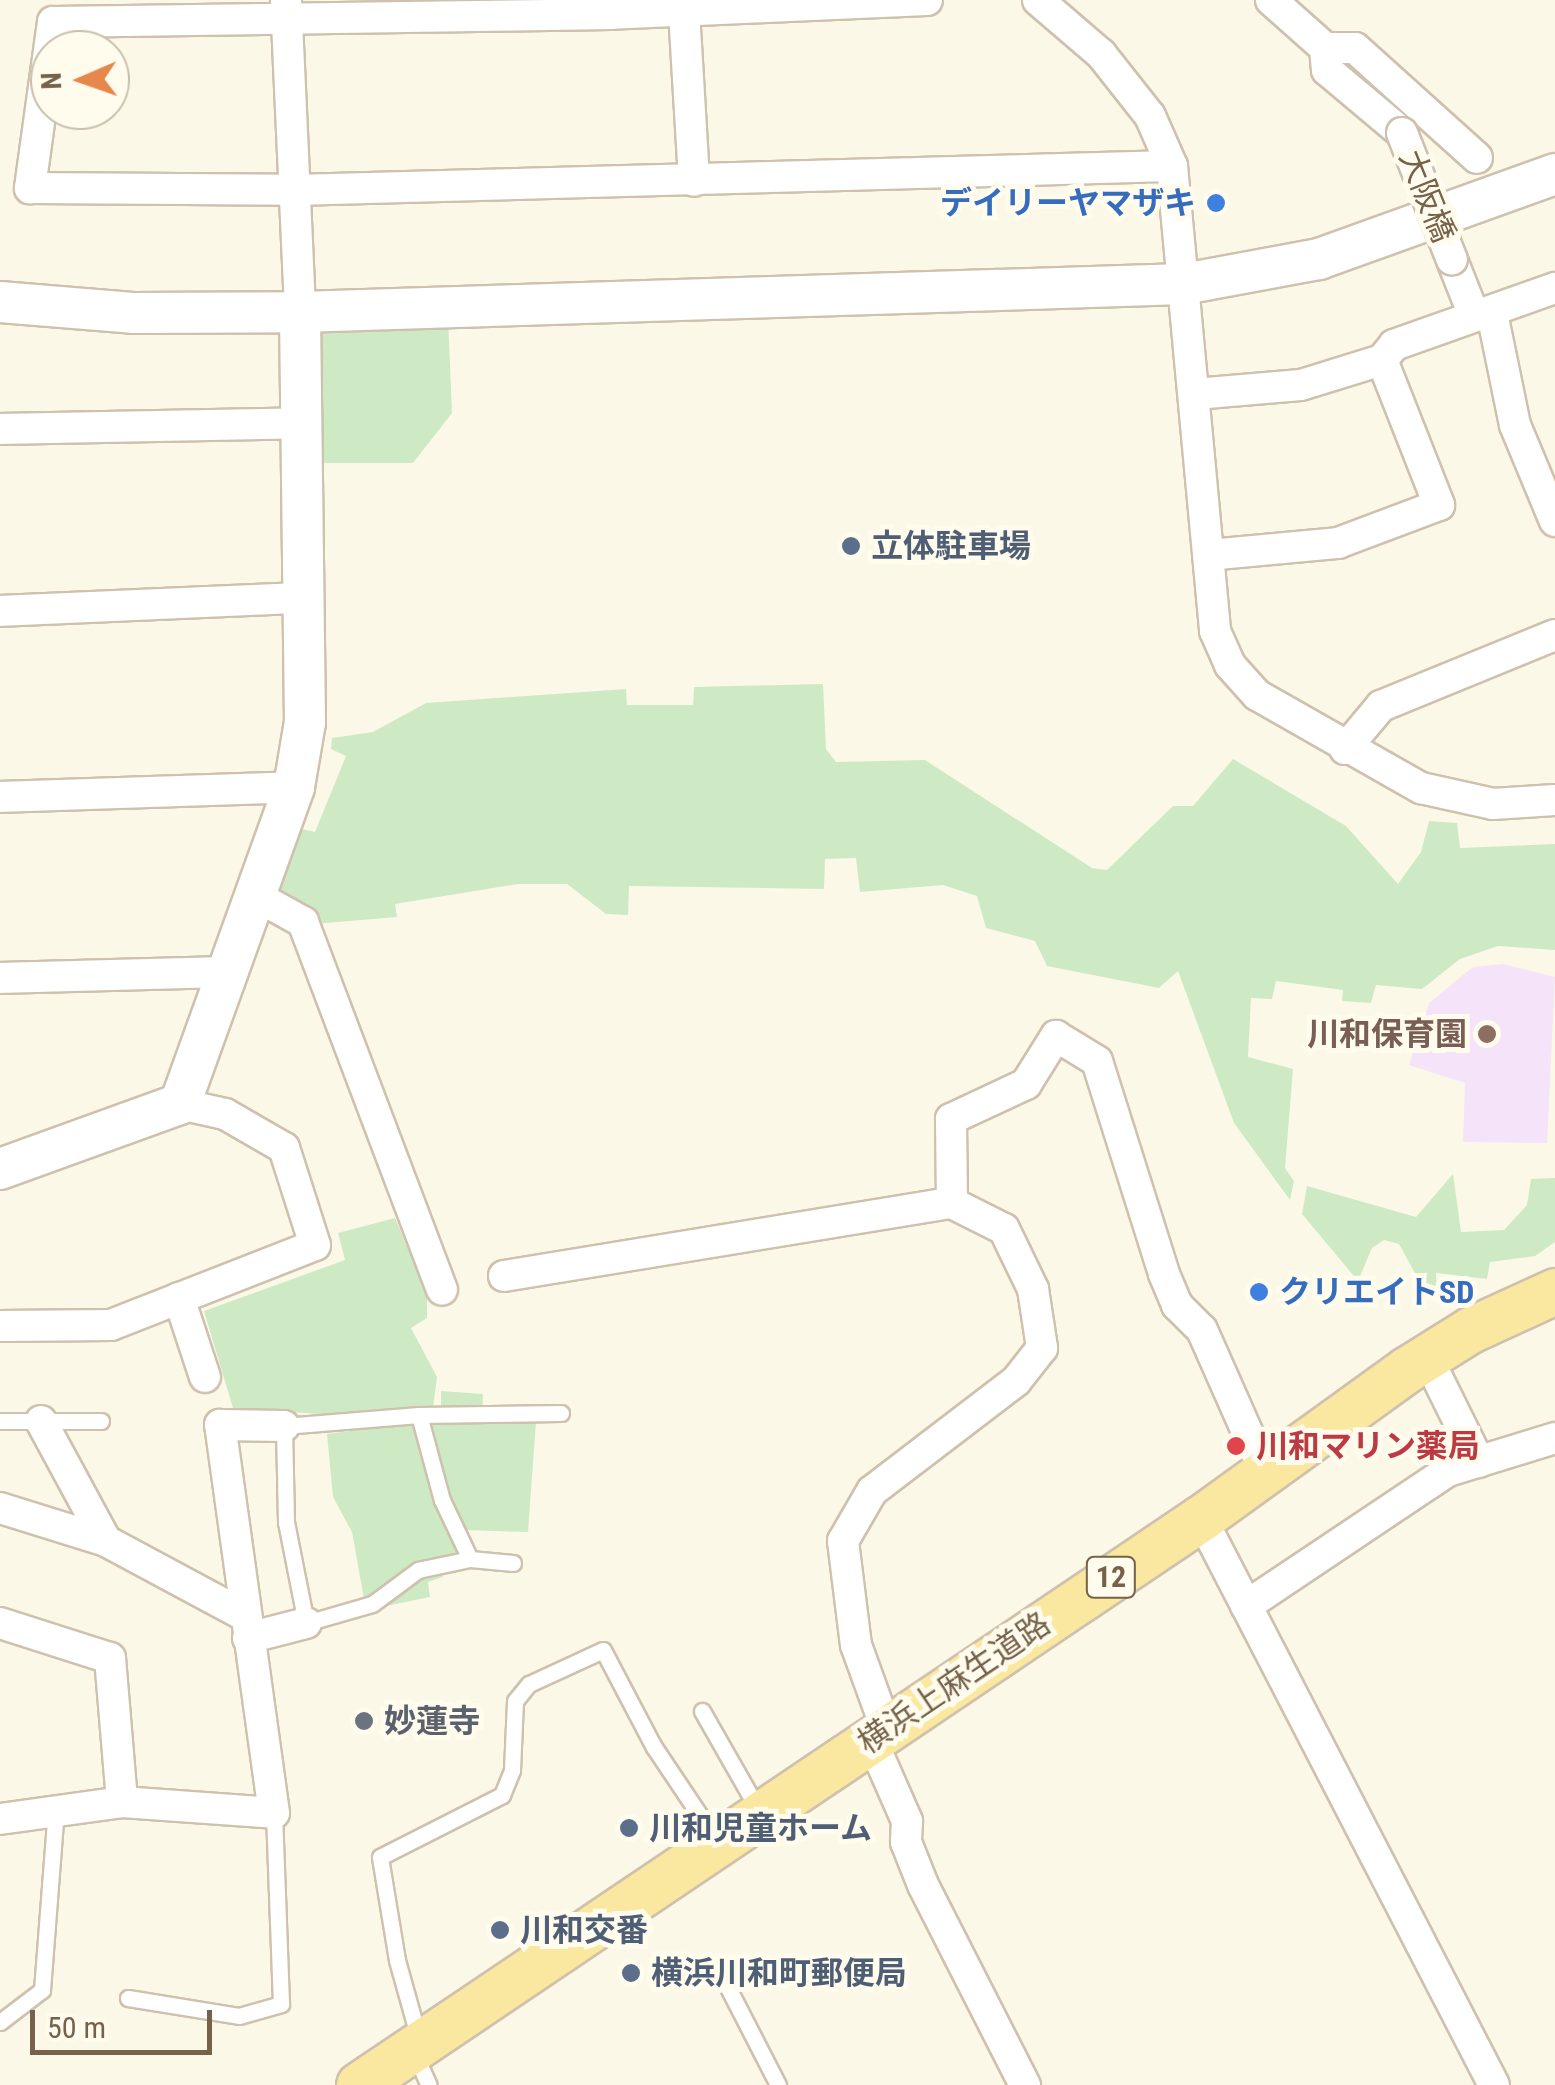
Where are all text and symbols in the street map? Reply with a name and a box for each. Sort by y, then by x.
north arrow [30,30,130,130]
text: N [35,72,68,90]
street label: 大阪橋 [1391,144,1463,248]
place label: デイリーヤマザキ [940,184,1196,222]
marker: デイリーヤマザキ [1205,192,1227,214]
place label: 立体駐車場 [871,527,1031,565]
marker: 立体駐車場 [840,535,862,557]
place label: 川和保育園 [1307,1015,1467,1053]
marker: 川和保育園 [1476,1023,1498,1045]
place label: クリエイトSD [1279,1273,1474,1311]
marker: クリエイトSD [1248,1281,1270,1303]
place label: 川和マリン薬局 [1256,1427,1480,1465]
marker: 川和マリン薬局 [1225,1435,1247,1457]
road number: 12 [1084,1552,1138,1602]
street label: 横浜上麻生道路 [850,1604,1058,1762]
place label: 妙蓮寺 [384,1702,480,1740]
marker: 妙蓮寺 [353,1710,375,1732]
place label: 川和児童ホーム [649,1809,873,1847]
marker: 川和児童ホーム [618,1817,640,1839]
place label: 川和交番 [520,1911,648,1949]
marker: 川和交番 [489,1919,511,1941]
place label: 横浜川和町郵便局 [651,1954,907,1992]
marker: 横浜川和町郵便局 [620,1962,642,1984]
scale bar [35,1990,218,2052]
text: 50 m [47,2010,106,2045]

